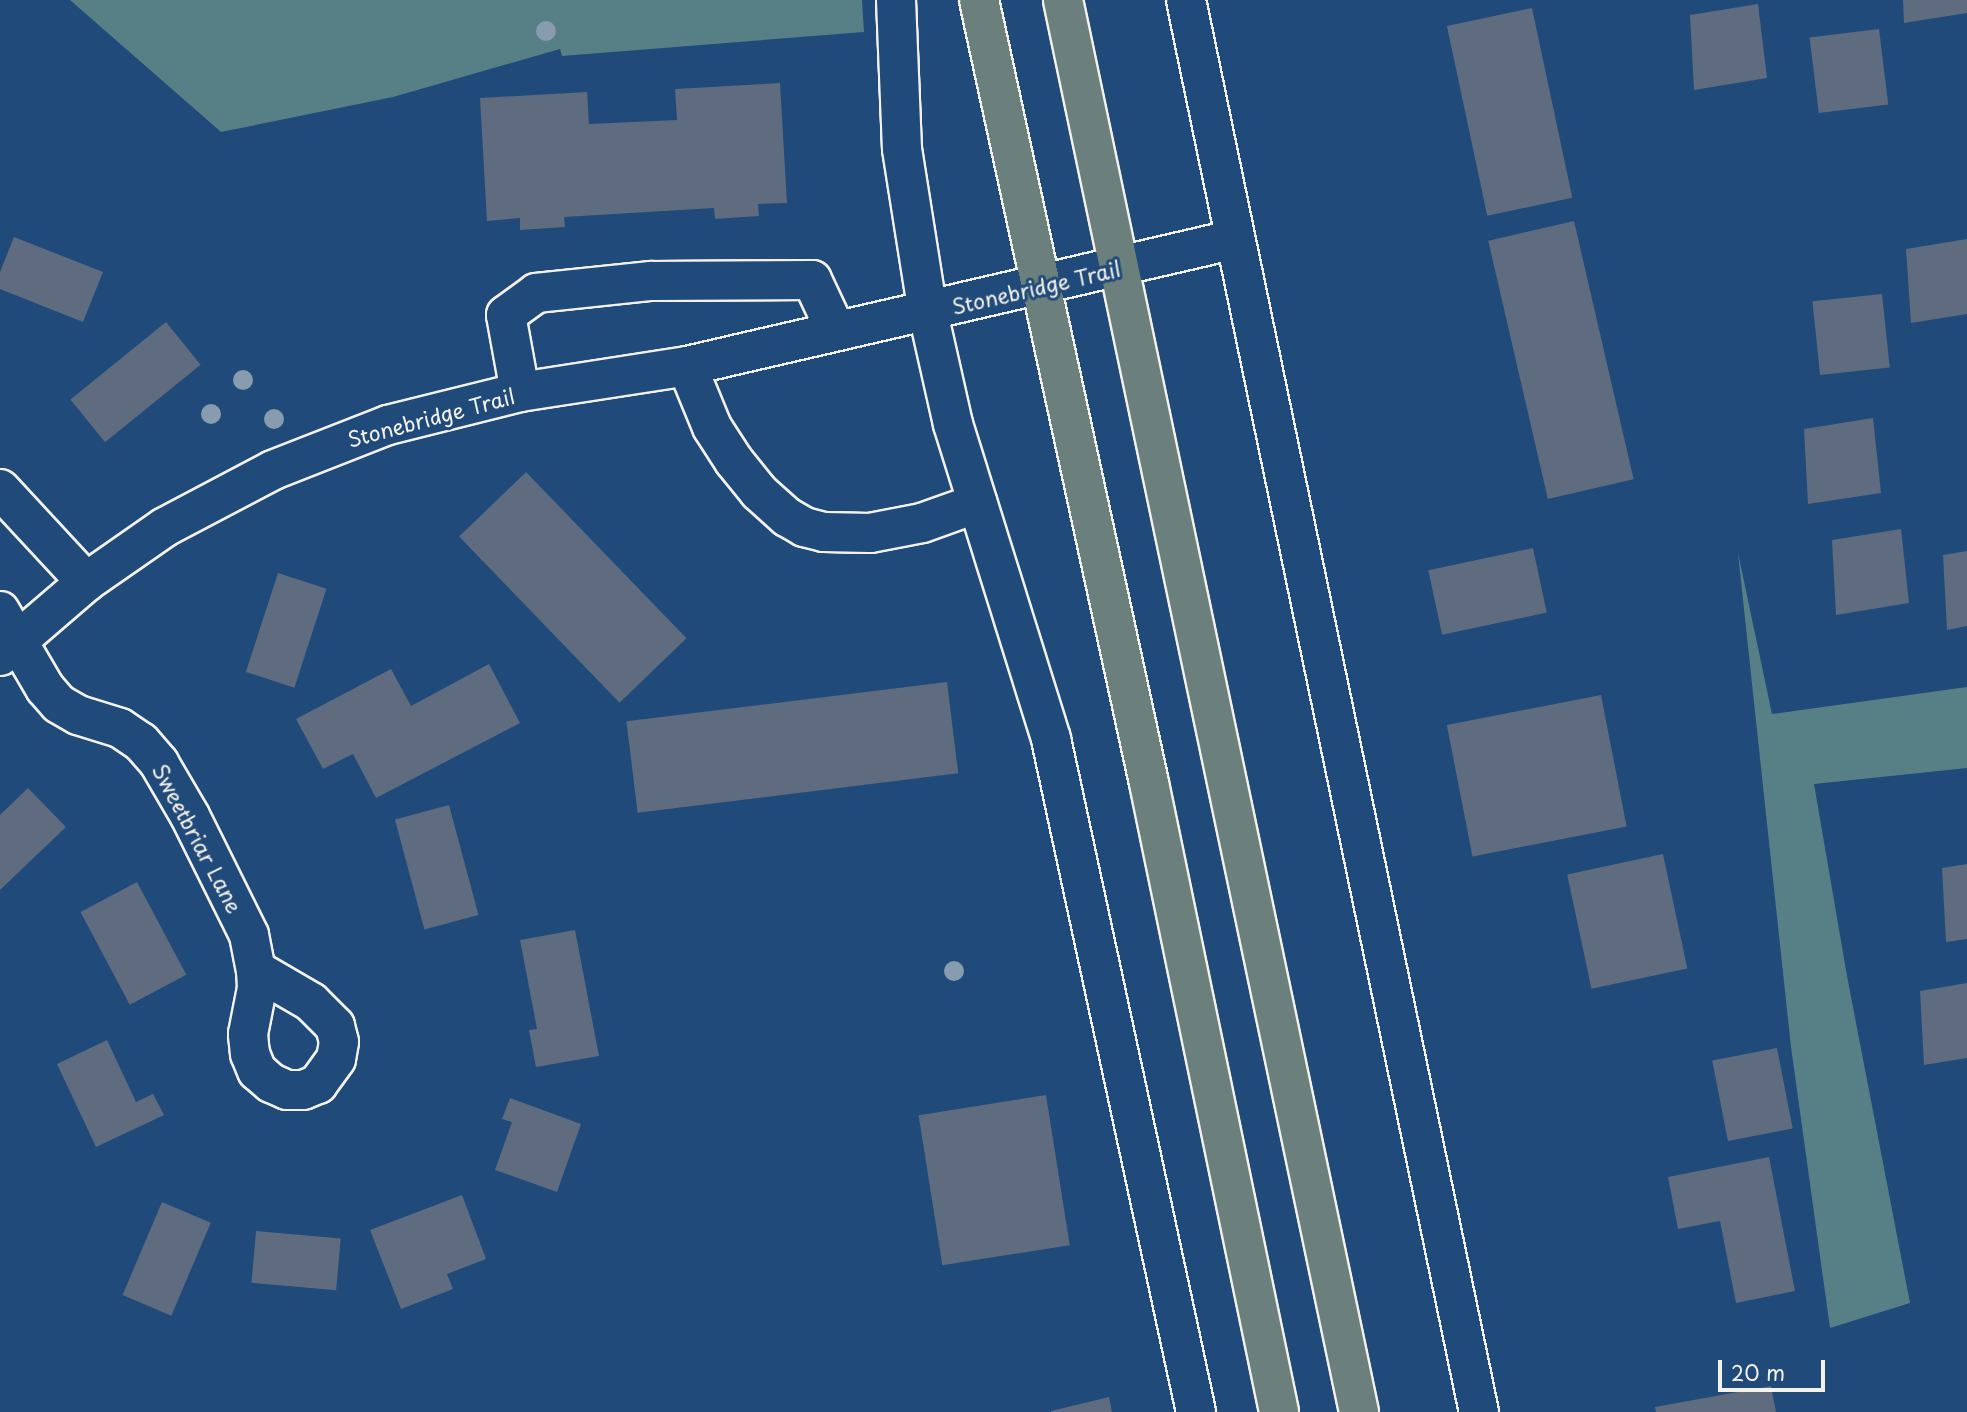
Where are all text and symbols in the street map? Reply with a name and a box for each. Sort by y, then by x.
street label: Stonebridge Trail [949,255,1123,319]
street label: Stonebridge Trail [344,382,518,452]
street label: Sweetbriar Lane [148,759,248,917]
scale bar [1722,1346,1829,1390]
text: 20 m [1731,1356,1785,1388]

